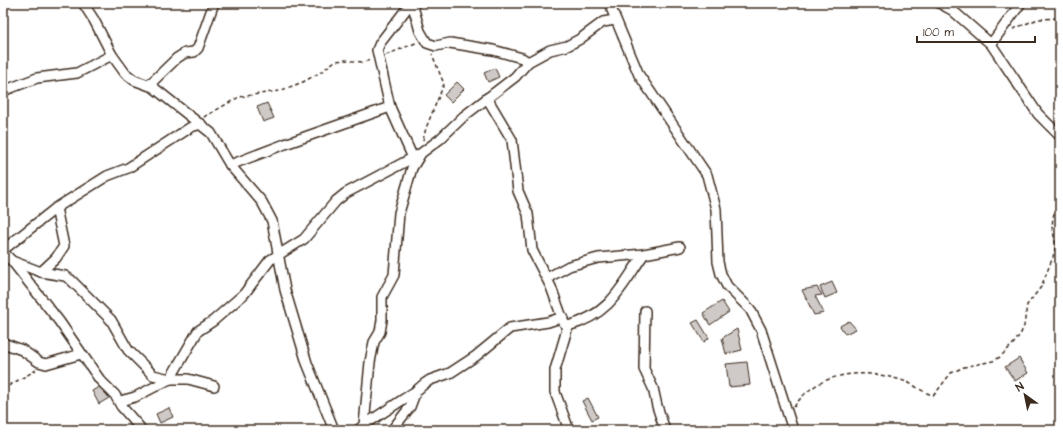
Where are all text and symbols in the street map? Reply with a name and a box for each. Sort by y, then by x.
scale bar [917,18,1035,44]
text: 100 m [923,24,954,41]
north arrow [1005,375,1045,415]
text: N [1013,379,1027,395]

